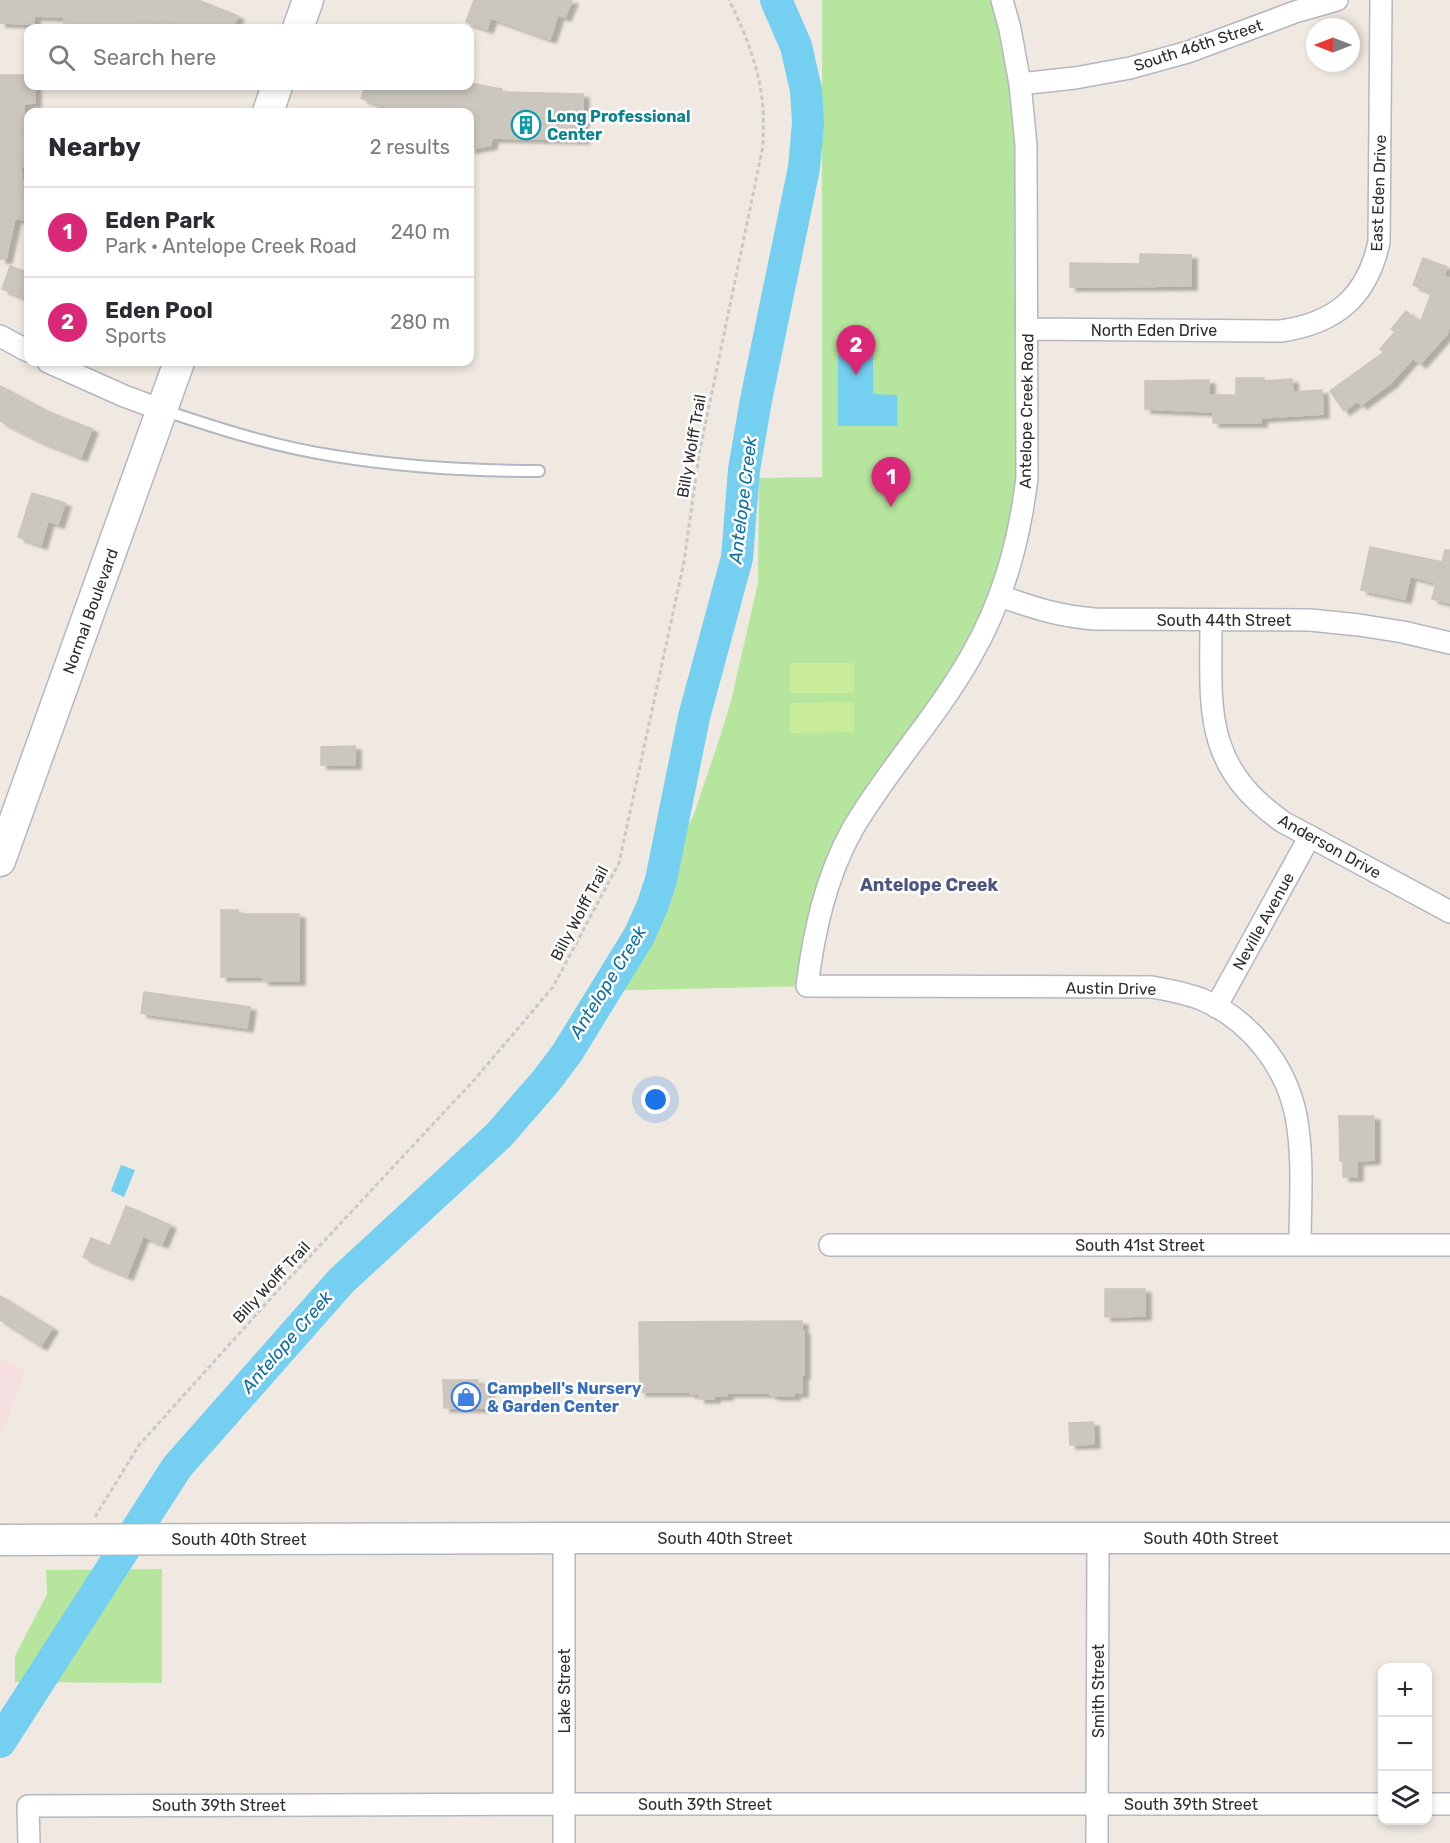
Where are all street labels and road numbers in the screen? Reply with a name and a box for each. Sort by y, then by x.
street label: South 46th Street [1131,16,1265,75]
street label: East Eden Drive [1367,134,1390,252]
street label: North Eden Drive [1091,321,1217,340]
street label: Antelope Creek Road [1016,333,1037,489]
street label: Billy Wolff Trail [673,393,710,499]
street label: Normal Boulevard [59,546,122,676]
street label: South 44th Street [1157,611,1291,630]
street label: Anderson Drive [1275,810,1384,883]
street label: Billy Wolff Trail [546,863,612,964]
street label: Neville Avenue [1229,869,1298,973]
street label: Austin Drive [1066,978,1157,999]
street label: South 41st Street [1075,1236,1205,1255]
street label: Billy Wolff Trail [229,1238,314,1327]
street label: South 40th Street [658,1529,792,1548]
street label: South 40th Street [1144,1529,1278,1548]
street label: South 40th Street [172,1530,306,1549]
street label: Smith Street [1089,1644,1108,1738]
street label: Lake Street [555,1649,574,1733]
street label: South 39th Street [638,1795,772,1814]
street label: South 39th Street [1124,1795,1258,1814]
street label: South 39th Street [152,1796,286,1815]

